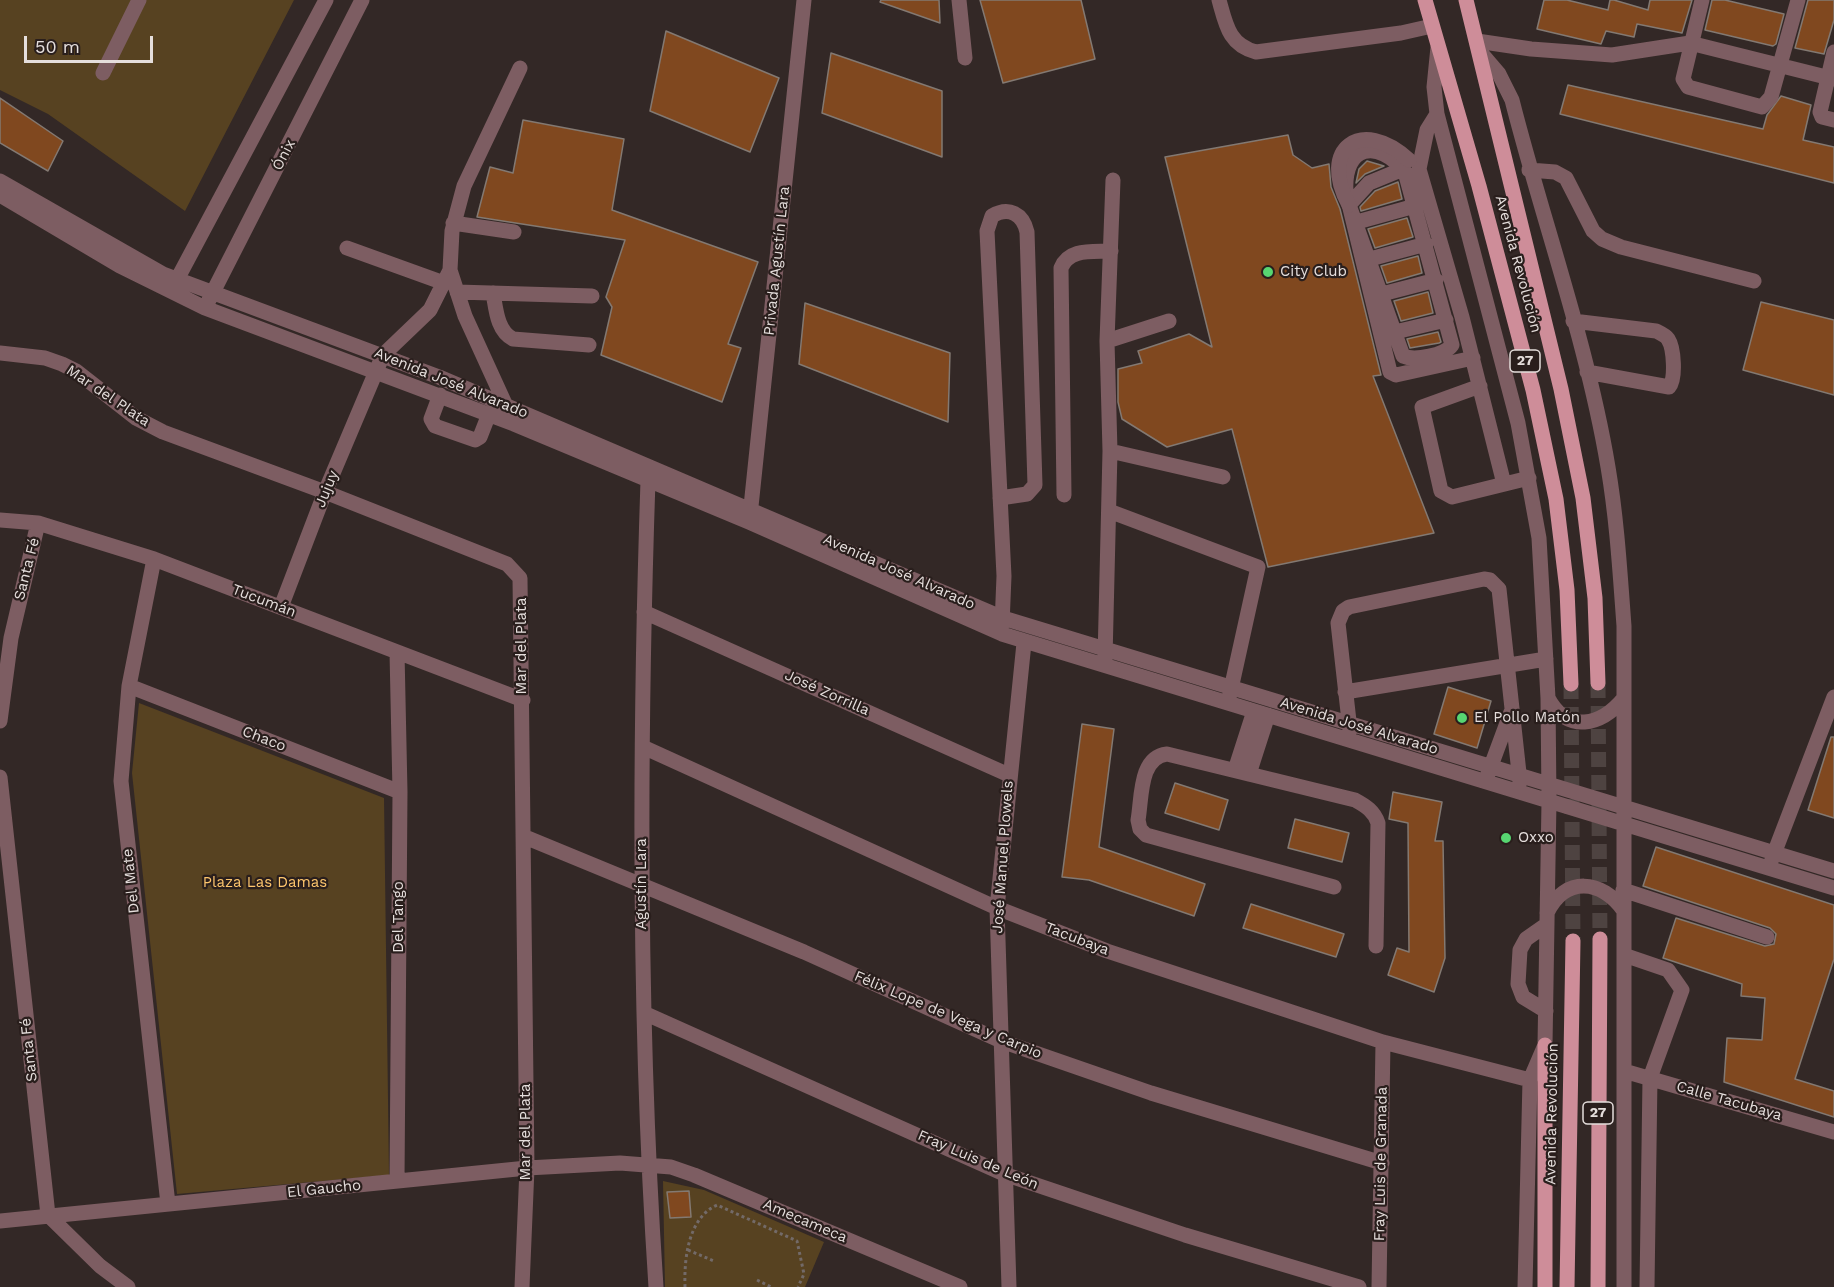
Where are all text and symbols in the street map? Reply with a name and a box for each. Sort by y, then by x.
scale bar [27,24,156,62]
text: 50 m [35,36,80,57]
street label: Ónix [269,136,299,174]
street label: Privada Agustín Lara [760,186,794,336]
street label: Avenida Revolución [1491,193,1545,335]
place label: City Club [1280,263,1347,281]
marker: City Club [1261,265,1275,279]
street label: Avenida José Alvarado [371,344,531,422]
road number: 27 [1510,350,1540,372]
street label: Mar del Plata [63,361,153,431]
street label: Jujuy [311,468,343,510]
street label: Avenida José Alvarado [820,530,978,614]
street label: Santa Fé [11,536,43,602]
street label: Tucumán [229,581,299,621]
street label: Mar del Plata [513,598,531,694]
street label: José Zorrilla [782,666,872,720]
street label: Avenida José Alvarado [1278,693,1440,759]
place label: El Pollo Matón [1474,709,1580,727]
marker: El Pollo Matón [1455,711,1469,725]
street label: Chaco [240,722,288,756]
street label: José Manuel Plowels [989,780,1017,934]
place label: Oxxo [1518,829,1554,847]
marker: Oxxo [1499,831,1513,845]
street label: Agustín Lara [633,838,651,930]
street label: Del Mate [119,848,143,914]
park label: Plaza Las Damas [203,874,327,892]
street label: Del Tango [390,881,408,953]
street label: Tacubaya [1042,919,1112,959]
street label: Félix Lope de Vega y Carpio [851,967,1045,1063]
street label: Santa Fé [17,1017,41,1083]
street label: Avenida Revolución [1542,1043,1562,1185]
street label: Calle Tacubaya [1674,1077,1784,1125]
street label: Mar del Plata [517,1084,535,1180]
street label: Fray Luis de Granada [1371,1087,1391,1241]
road number: 27 [1583,1102,1613,1124]
street label: Fray Luis de León [915,1126,1041,1194]
street label: El Gaucho [286,1176,362,1202]
street label: Amecameca [760,1195,850,1247]

